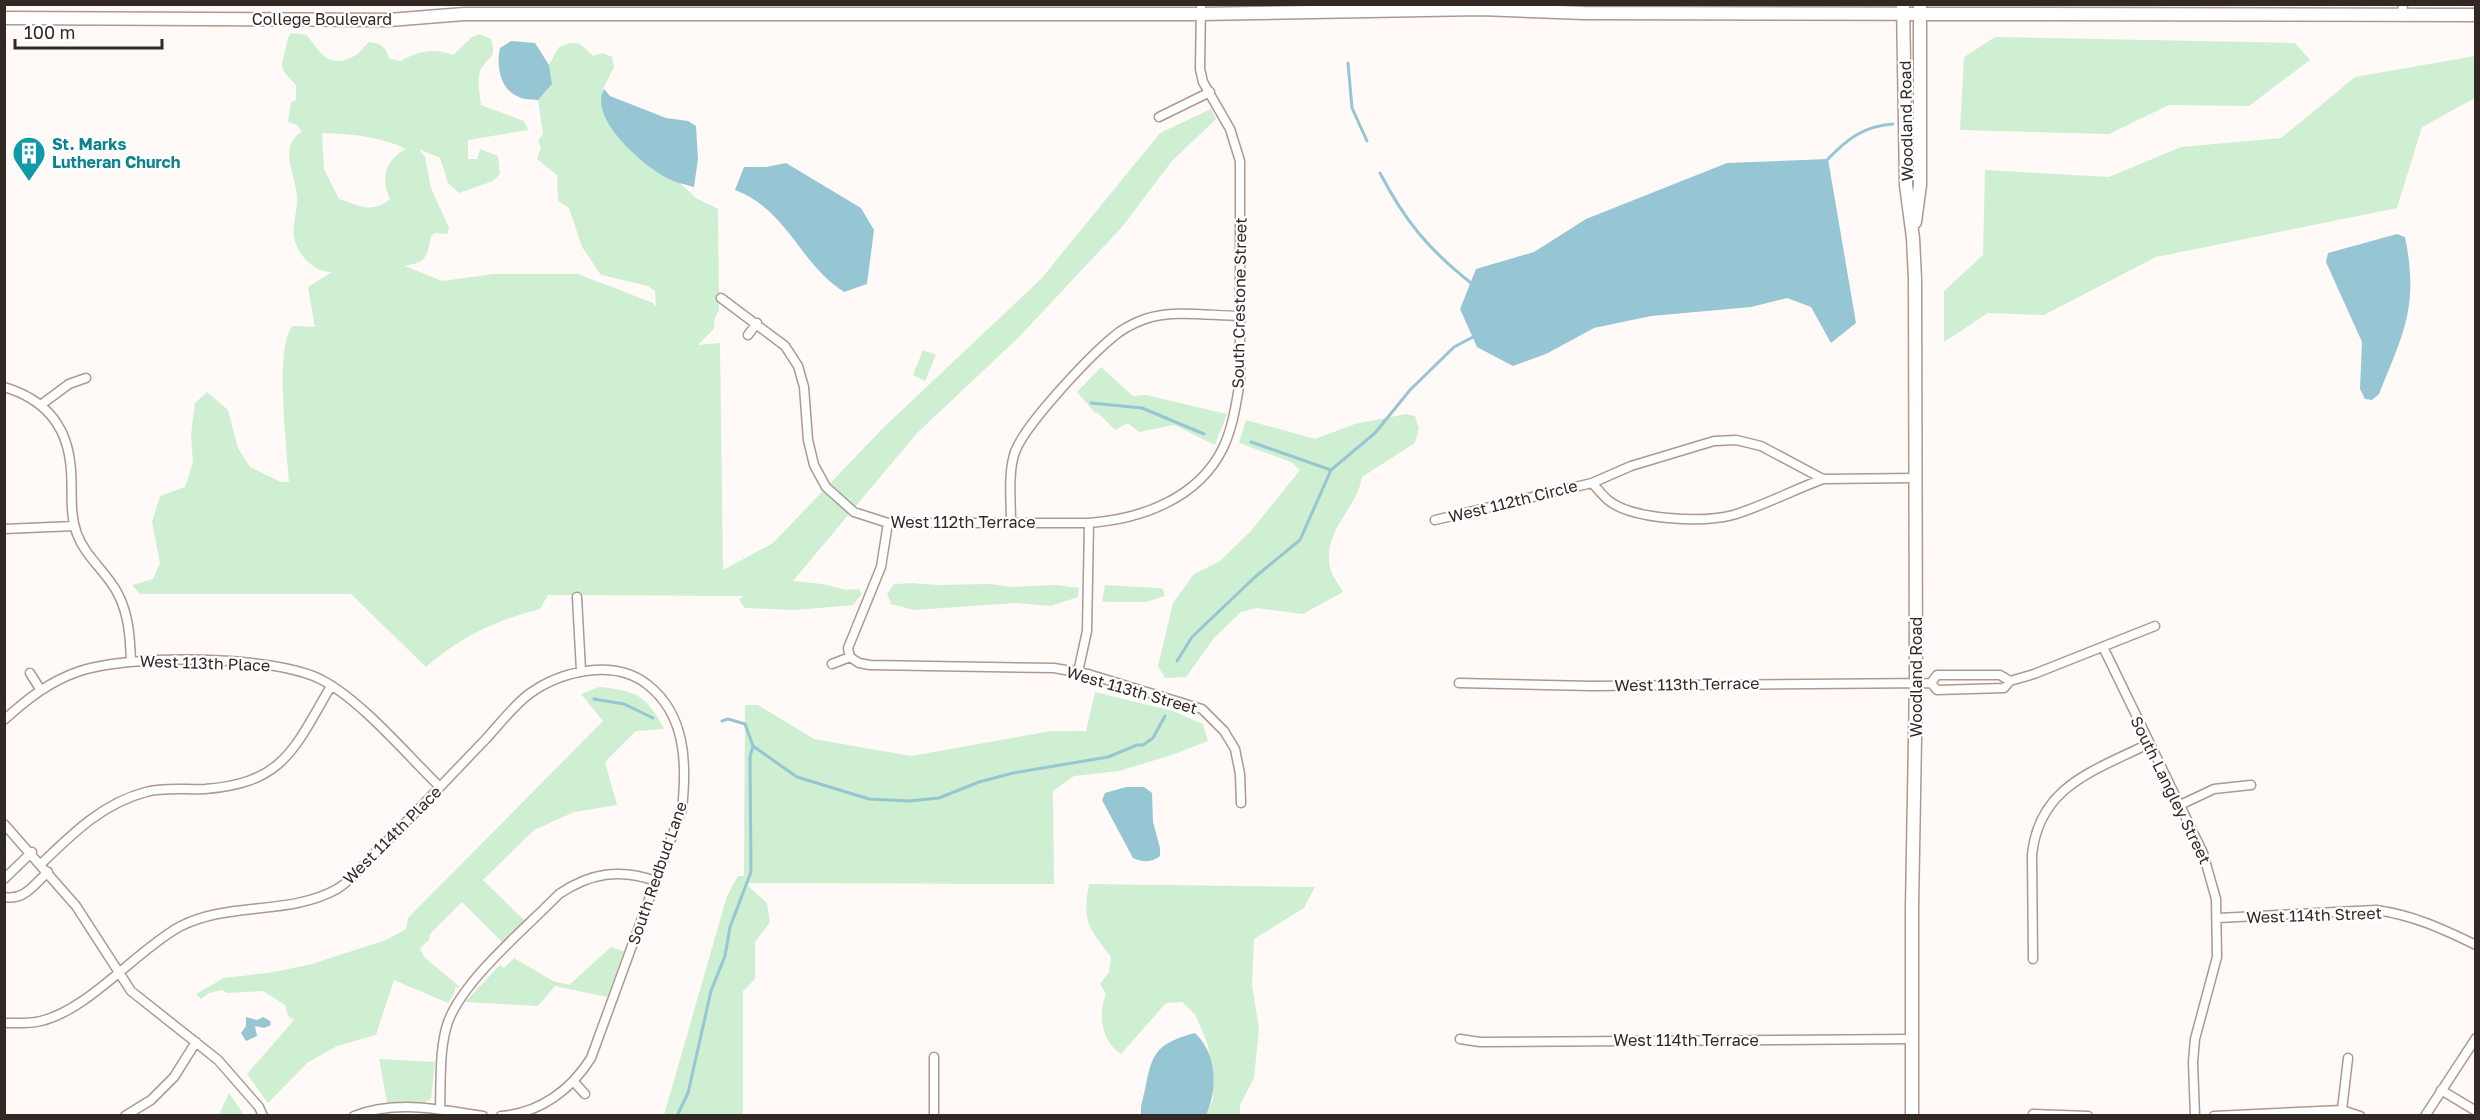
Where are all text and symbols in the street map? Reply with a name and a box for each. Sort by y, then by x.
street label: College Boulevard [252,9,392,29]
scale bar [15,12,162,50]
text: 100 m [24,21,75,43]
street label: Woodland Road [1895,60,1917,182]
place label: St. Marks Lutheran Church [52,134,180,172]
building icon: St. Marks Lutheran Church [11,135,47,182]
street label: South Crestone Street [1228,217,1250,389]
street label: West 112th Circle [1446,475,1580,527]
street label: West 112th Terrace [890,512,1036,532]
street label: Woodland Road [1906,617,1926,737]
street label: West 113th Place [139,651,271,675]
street label: West 113th Street [1064,662,1200,718]
street label: West 113th Terrace [1614,673,1760,695]
street label: South Langley Street [2127,713,2215,867]
street label: West 114th Place [339,782,445,888]
street label: South Redbud Lane [623,799,691,947]
street label: West 114th Street [2246,903,2382,927]
street label: West 114th Terrace [1613,1030,1759,1050]

